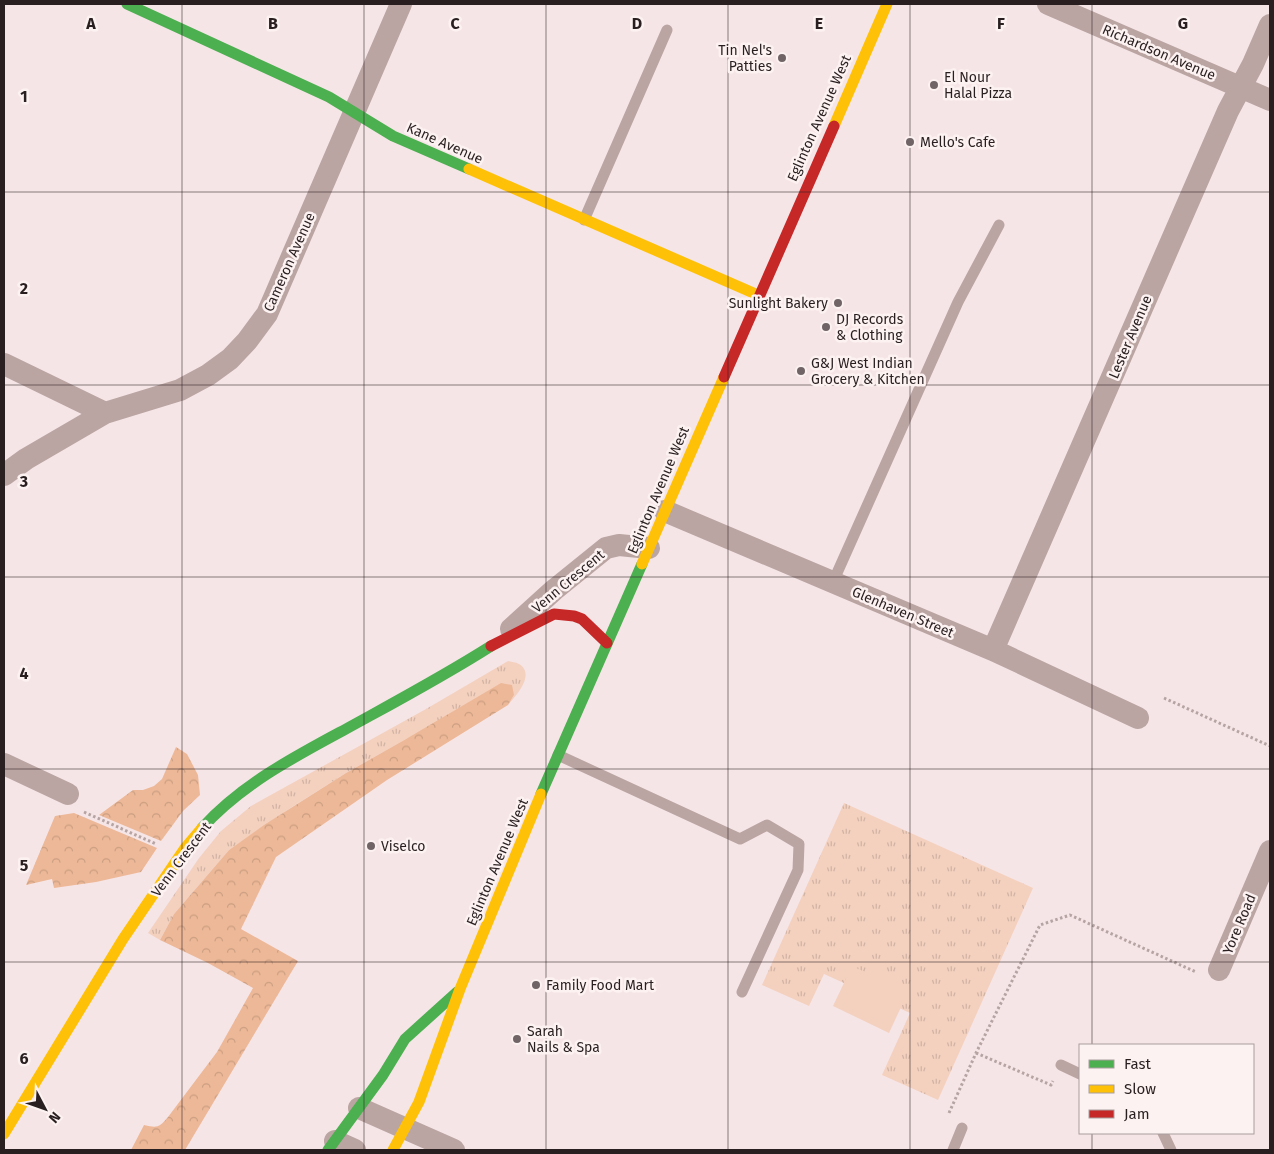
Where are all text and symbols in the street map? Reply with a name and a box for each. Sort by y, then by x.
text: A [85,14,96,33]
text: B [268,14,278,33]
text: C [450,14,460,33]
text: D [632,14,642,33]
text: E [815,14,823,33]
text: F [997,14,1005,33]
text: G [1178,14,1188,33]
street label: Richardson Avenue [1100,21,1218,84]
place label: Tin Nel's Patties [718,42,772,75]
marker: Tin Nel's Patties [776,52,788,64]
street label: Eglinton Avenue West [784,52,855,184]
place label: El Nour Halal Pizza [944,69,1012,102]
marker: El Nour Halal Pizza [928,79,940,91]
text: 1 [20,87,28,106]
street label: Kane Avenue [404,119,486,168]
place label: Mello's Cafe [920,134,995,151]
marker: Mello's Cafe [904,136,916,148]
street label: Cameron Avenue [260,210,319,314]
text: 2 [20,279,28,298]
street label: Lester Avenue [1105,293,1156,381]
place label: Sunlight Bakery [729,295,828,312]
marker: Sunlight Bakery [832,297,844,309]
place label: DJ Records & Clothing [836,311,904,344]
marker: DJ Records & Clothing [820,321,832,333]
place label: G&J West Indian Grocery & Kitchen [811,355,925,388]
marker: G&J West Indian Grocery & Kitchen [795,365,807,377]
street label: Eglinton Avenue West [624,423,693,556]
text: 3 [19,472,28,491]
street label: Venn Crescent [529,546,609,617]
street label: Glenhaven Street [849,583,957,642]
text: 4 [19,664,29,683]
street label: Eglinton Avenue West [463,795,532,928]
street label: Venn Crescent [148,818,216,900]
place label: Viselco [381,838,426,855]
marker: Viselco [365,840,377,852]
text: 5 [20,856,29,875]
street label: Yore Road [1219,892,1260,957]
place label: Family Food Mart [546,977,655,994]
marker: Family Food Mart [530,979,542,991]
place label: Sarah Nails & Spa [527,1023,600,1056]
marker: Sarah Nails & Spa [511,1033,523,1045]
legend [1079,1044,1254,1134]
text: 6 [19,1049,29,1068]
text: Fast [1124,1055,1151,1073]
text: Slow [1124,1080,1156,1098]
north arrow [20,1084,70,1134]
text: Jam [1124,1105,1150,1123]
text: N [45,1108,64,1126]

